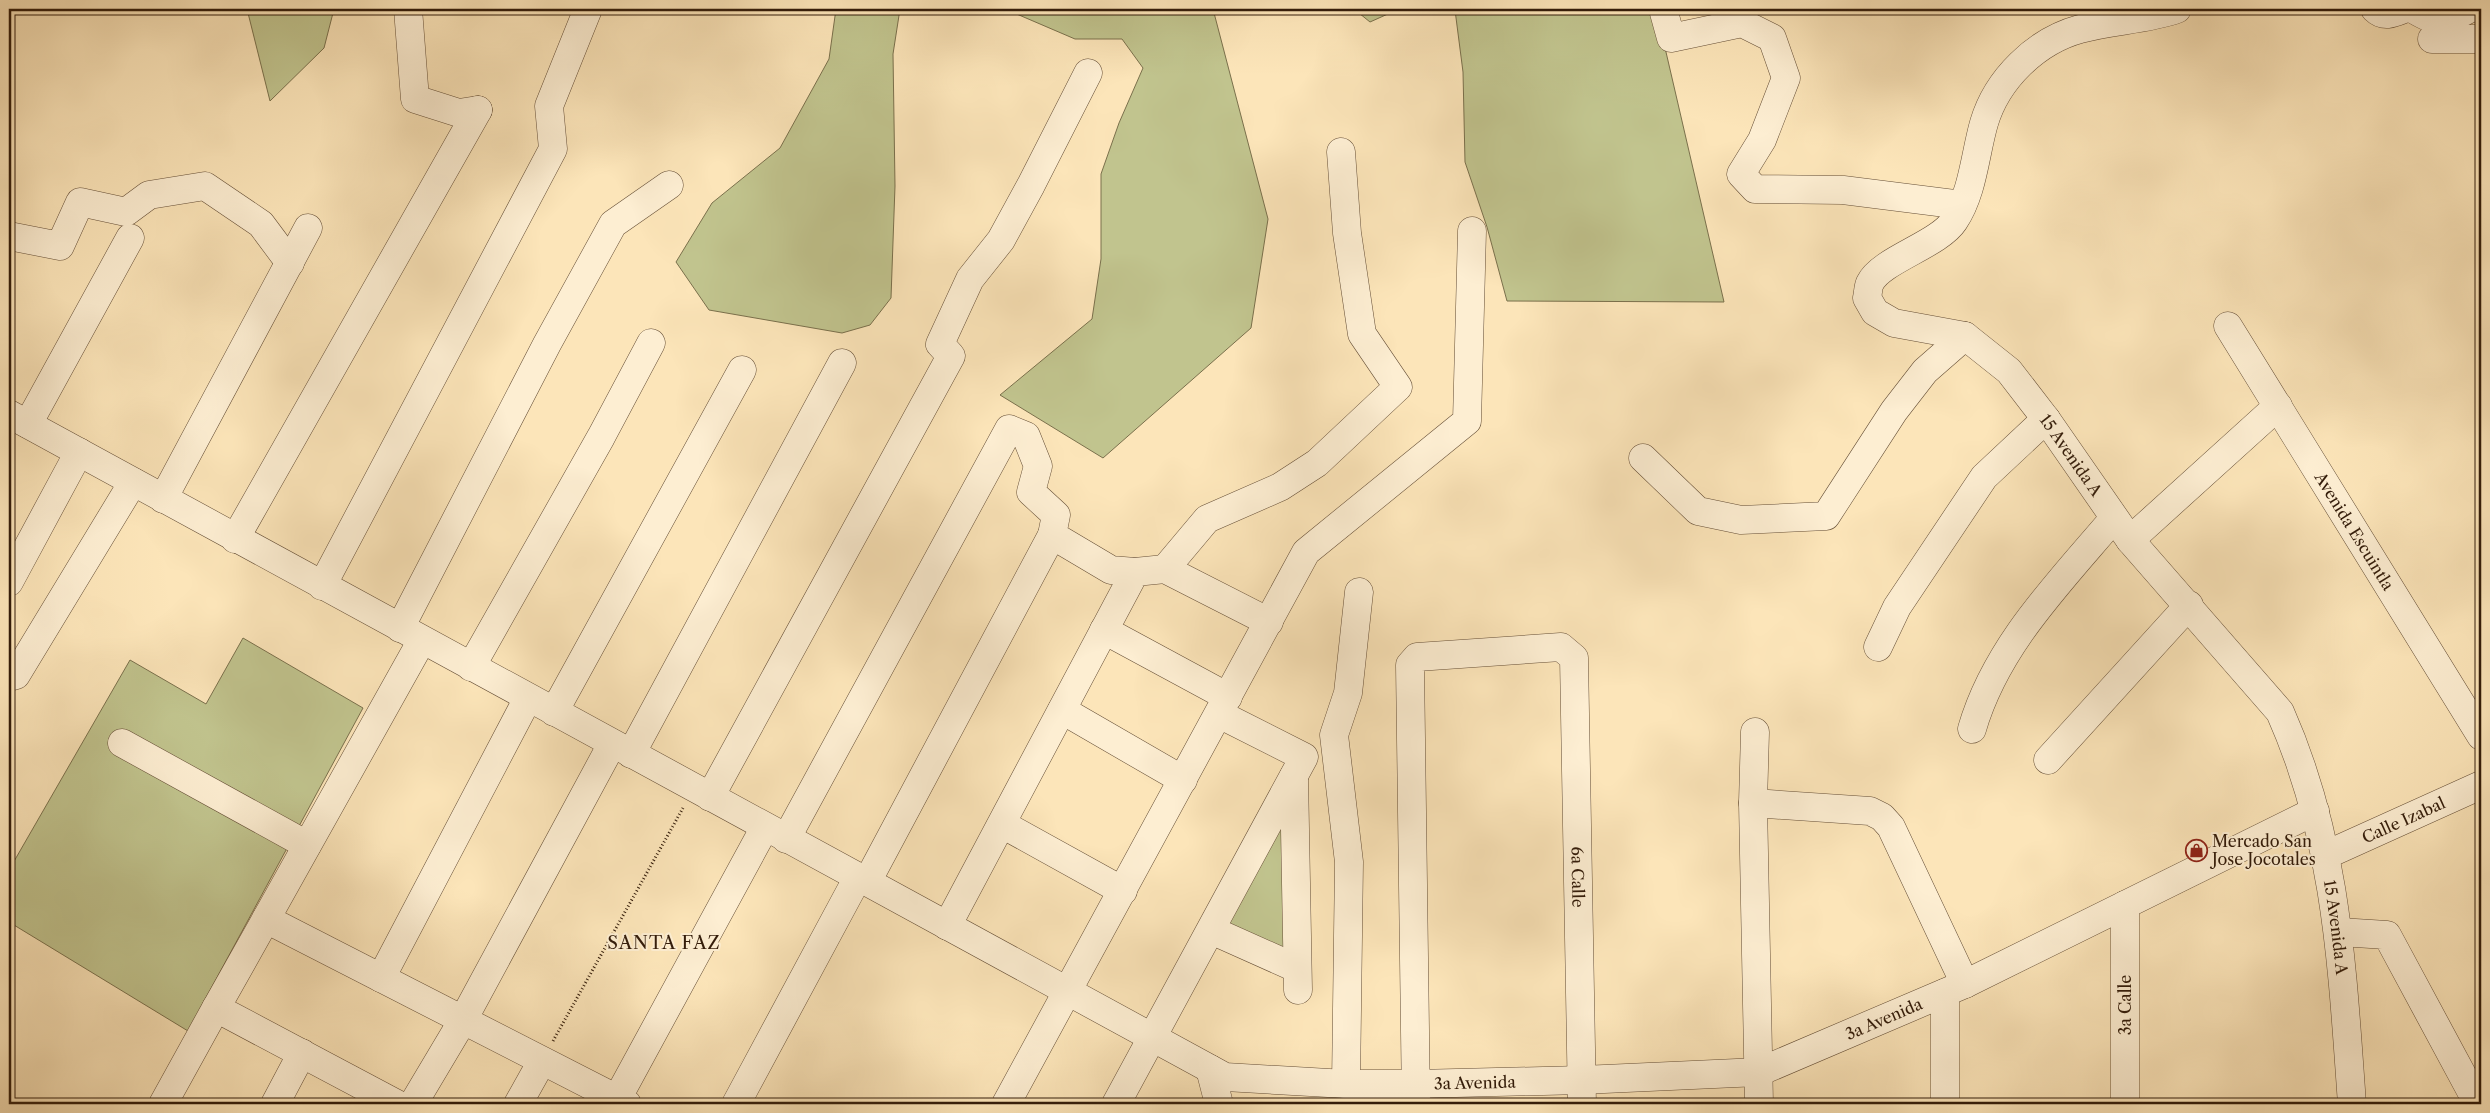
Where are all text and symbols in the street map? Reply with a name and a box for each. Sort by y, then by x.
street label: 15 Avenida A [2036,410,2107,501]
street label: Avenida Escuintla [2310,467,2399,594]
street label: Calle Izabal [2359,792,2448,847]
place label: Mercado San Jose Jocotales [2209,831,2316,869]
shop icon: Mercado San Jose Jocotales [2184,838,2208,862]
street label: 6a Calle [1567,846,1588,908]
street label: 15 Avenida A [2320,878,2352,977]
district label: SANTA FAZ [607,932,721,954]
street label: 3a Calle [2115,975,2135,1035]
street label: 3a Avenida [1842,993,1926,1044]
street label: 3a Avenida [1434,1072,1516,1094]

